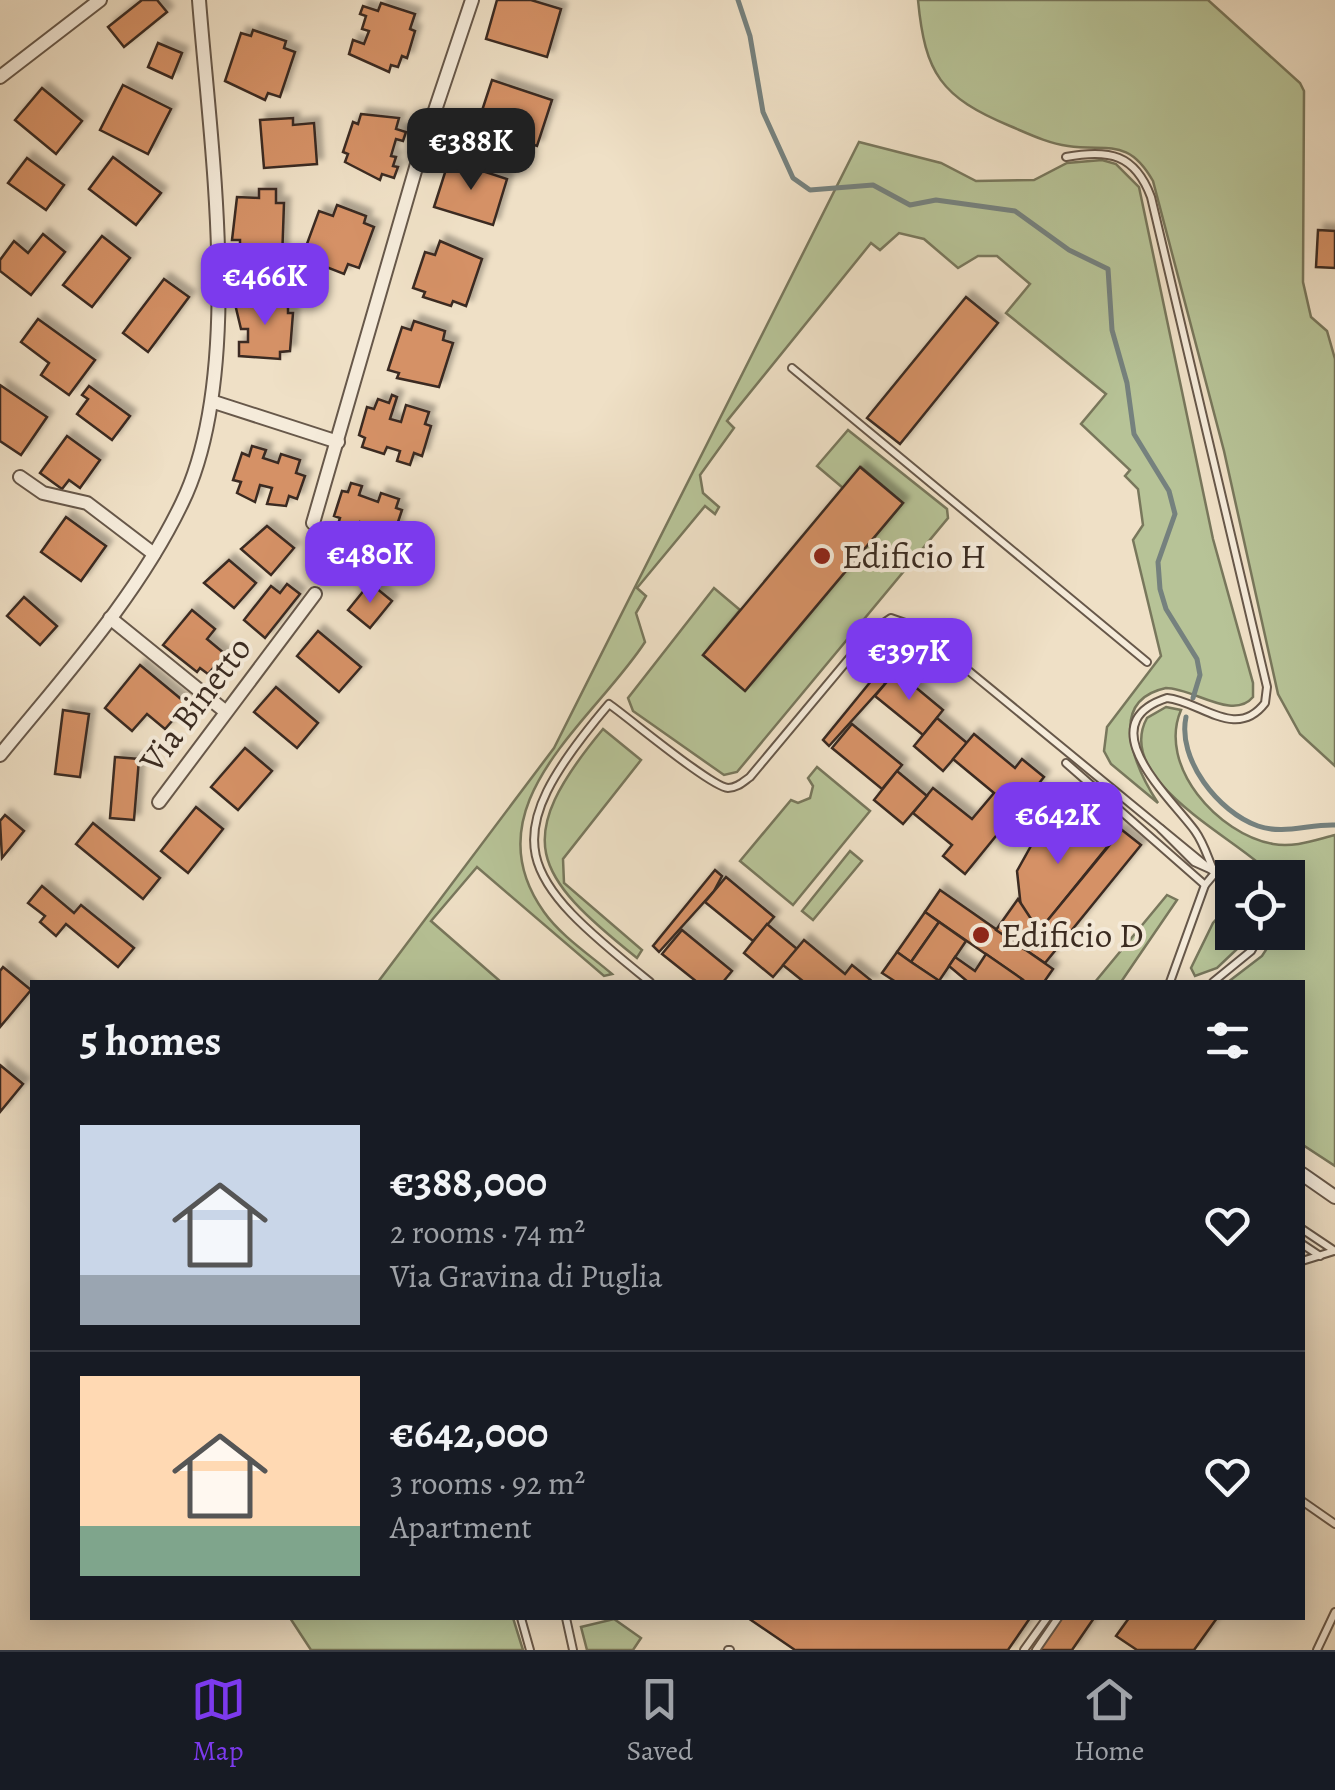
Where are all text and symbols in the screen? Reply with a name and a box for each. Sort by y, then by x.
pin: €388K [401,108,541,193]
text: €388K [429,118,513,162]
pin: €466K [195,243,335,328]
text: €466K [223,253,307,297]
pin: €480K [300,521,440,606]
text: €480K [327,531,413,575]
place label: Edificio H [842,532,986,580]
marker: Edificio H [811,545,833,567]
pin: €397K [839,618,979,703]
street label: Via Binetto [127,626,262,783]
text: €397K [868,628,950,672]
pin: €642K [988,782,1128,867]
text: €642K [1016,792,1100,836]
map controls [1215,860,1305,950]
button: locate [1215,860,1305,950]
place label: Edificio D [1001,911,1144,959]
marker: Edificio D [970,924,992,946]
text: 5 homes [80,1012,221,1069]
icon: filters [1200,1013,1255,1068]
text: €388,000 [390,1153,547,1210]
icon: home [160,1165,280,1285]
icon: heart [1200,1198,1255,1253]
text: 2 rooms · 74 m² [390,1210,585,1254]
text: Via Gravina di Puglia [390,1254,663,1298]
text: €642,000 [390,1404,548,1461]
icon: home [160,1416,280,1536]
icon: heart [1200,1449,1255,1504]
text: 3 rooms · 92 m² [390,1461,585,1505]
text: Apartment [390,1505,532,1549]
tab: Map [191,1672,246,1770]
tab: Saved [627,1672,693,1770]
tab: Home [1074,1672,1144,1770]

